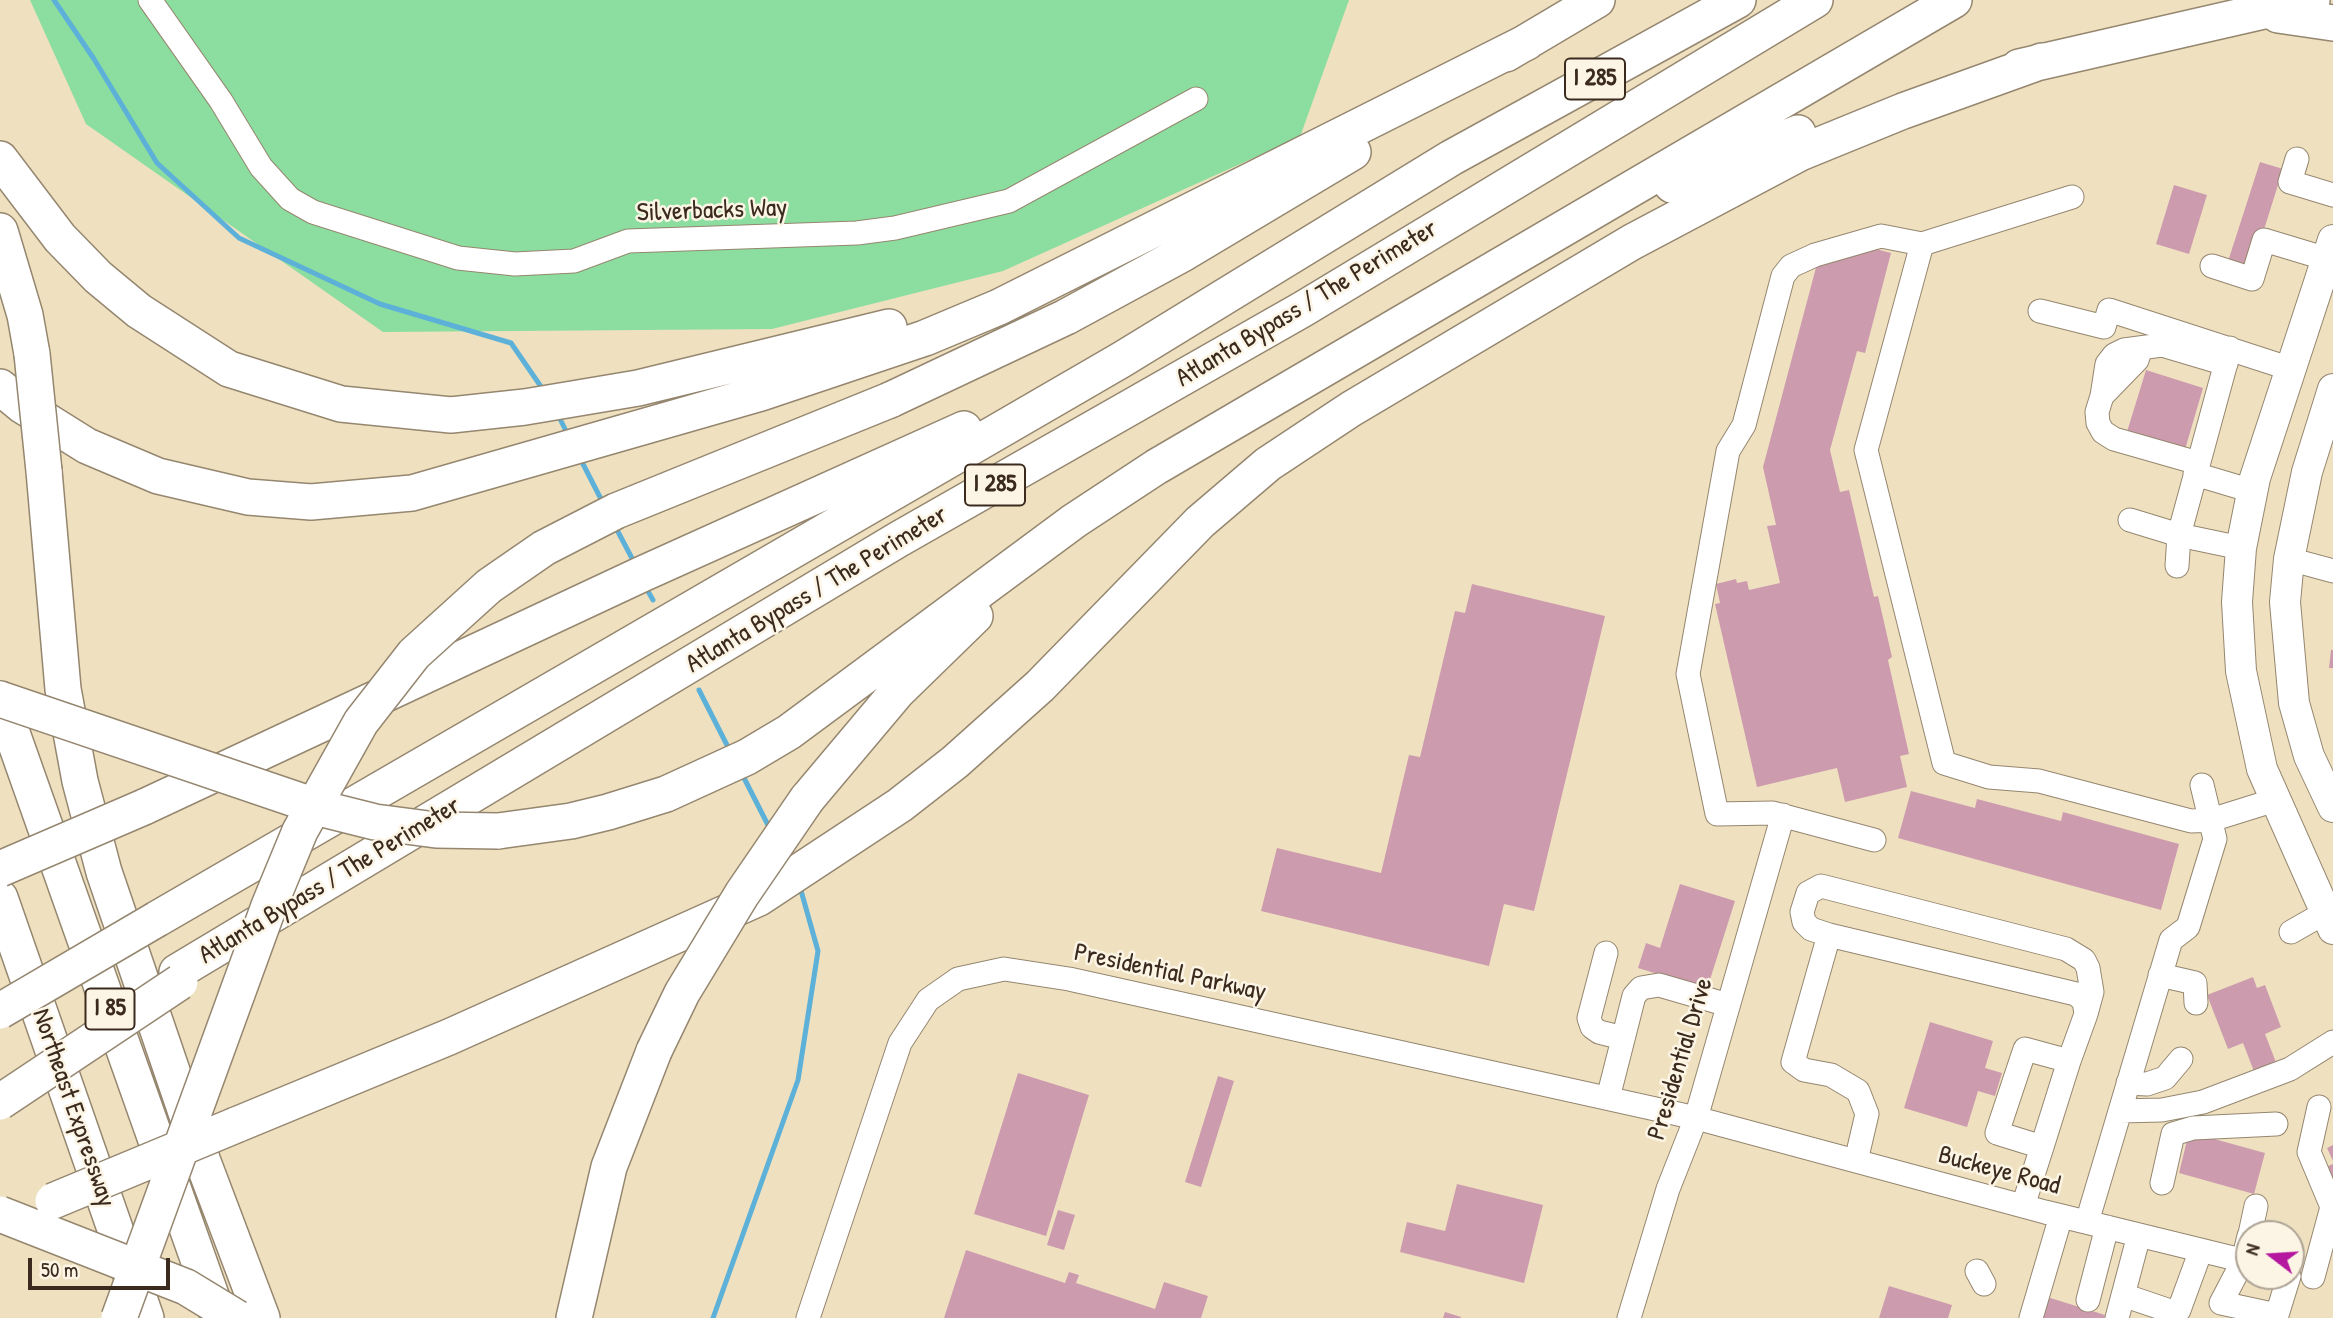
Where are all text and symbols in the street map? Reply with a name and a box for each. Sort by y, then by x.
road number: I 285 [1565,58,1625,100]
street label: Silverbacks Way [636,193,788,229]
street label: Atlanta Bypass / The Perimeter [1171,213,1443,395]
road number: I 285 [965,464,1025,506]
street label: Atlanta Bypass / The Perimeter [681,499,953,681]
street label: Atlanta Bypass / The Perimeter [194,790,466,972]
street label: Presidential Parkway [1071,937,1269,1009]
street label: Presidential Drive [1642,974,1720,1144]
road number: I 85 [86,988,134,1030]
street label: Northeast Expressway [24,1005,122,1211]
street label: Buckeye Road [1935,1140,2063,1202]
north arrow [2235,1220,2305,1290]
text: N [2238,1241,2266,1258]
scale bar [32,1244,173,1288]
text: 50 m [41,1255,78,1284]

